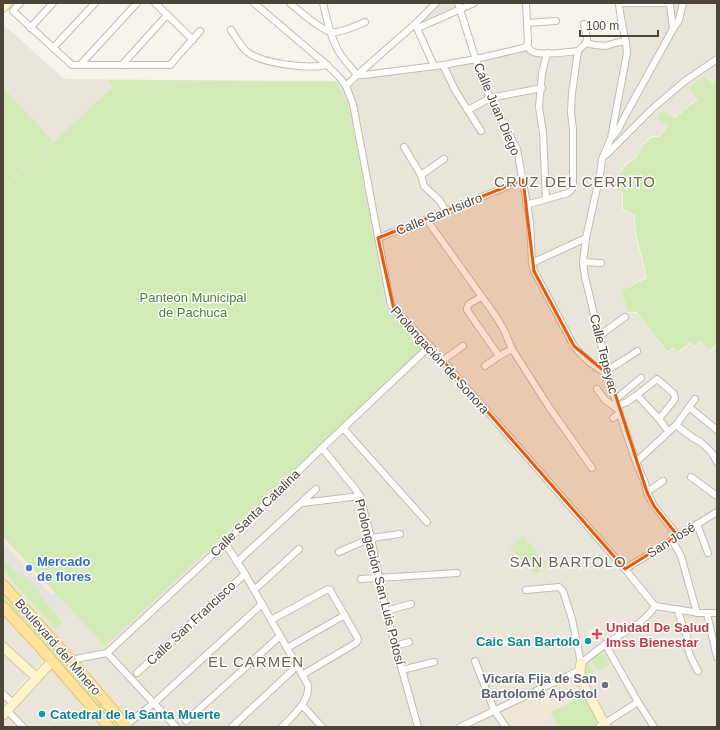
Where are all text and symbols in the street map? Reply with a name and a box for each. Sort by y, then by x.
scale bar [580,12,658,38]
text: 100 m [586,19,619,33]
street label: Calle Juan Diego [471,60,523,158]
district label: CRUZ DEL CERRITO [494,173,656,190]
street label: Calle San Isidro [394,190,484,238]
park label: Panteón Municipal de Pachuca [140,290,247,320]
street label: Prolongación de Sonora [388,303,493,417]
street label: Calle Tepeyac [587,313,621,396]
street label: Calle Santa Catalina [207,466,303,560]
street label: Prolongación San Luis Potosí [352,497,408,667]
street label: San José [644,519,698,561]
district label: SAN BARTOLO [509,553,627,570]
place label: Mercado de flores [37,554,91,584]
marker: Mercado de flores [24,563,34,573]
street label: Calle San Francisco [143,578,239,668]
street label: Boulevard del Minero [12,596,104,698]
place label: Unidad De Salud Imss Bienestar [606,620,709,650]
marker: Unidad De Salud Imss Bienestar [591,628,603,640]
place label: Caic San Bartolo [476,634,580,649]
marker: Caic San Bartolo [583,636,593,646]
district label: EL CARMEN [208,653,304,670]
place label: Vicaría Fija de San Bartolomé Apóstol [481,671,597,701]
marker: Vicaría Fija de San Bartolomé Apóstol [600,680,610,690]
place label: Catedral de la Santa Muerte [50,707,221,722]
marker: Catedral de la Santa Muerte [37,709,47,719]

